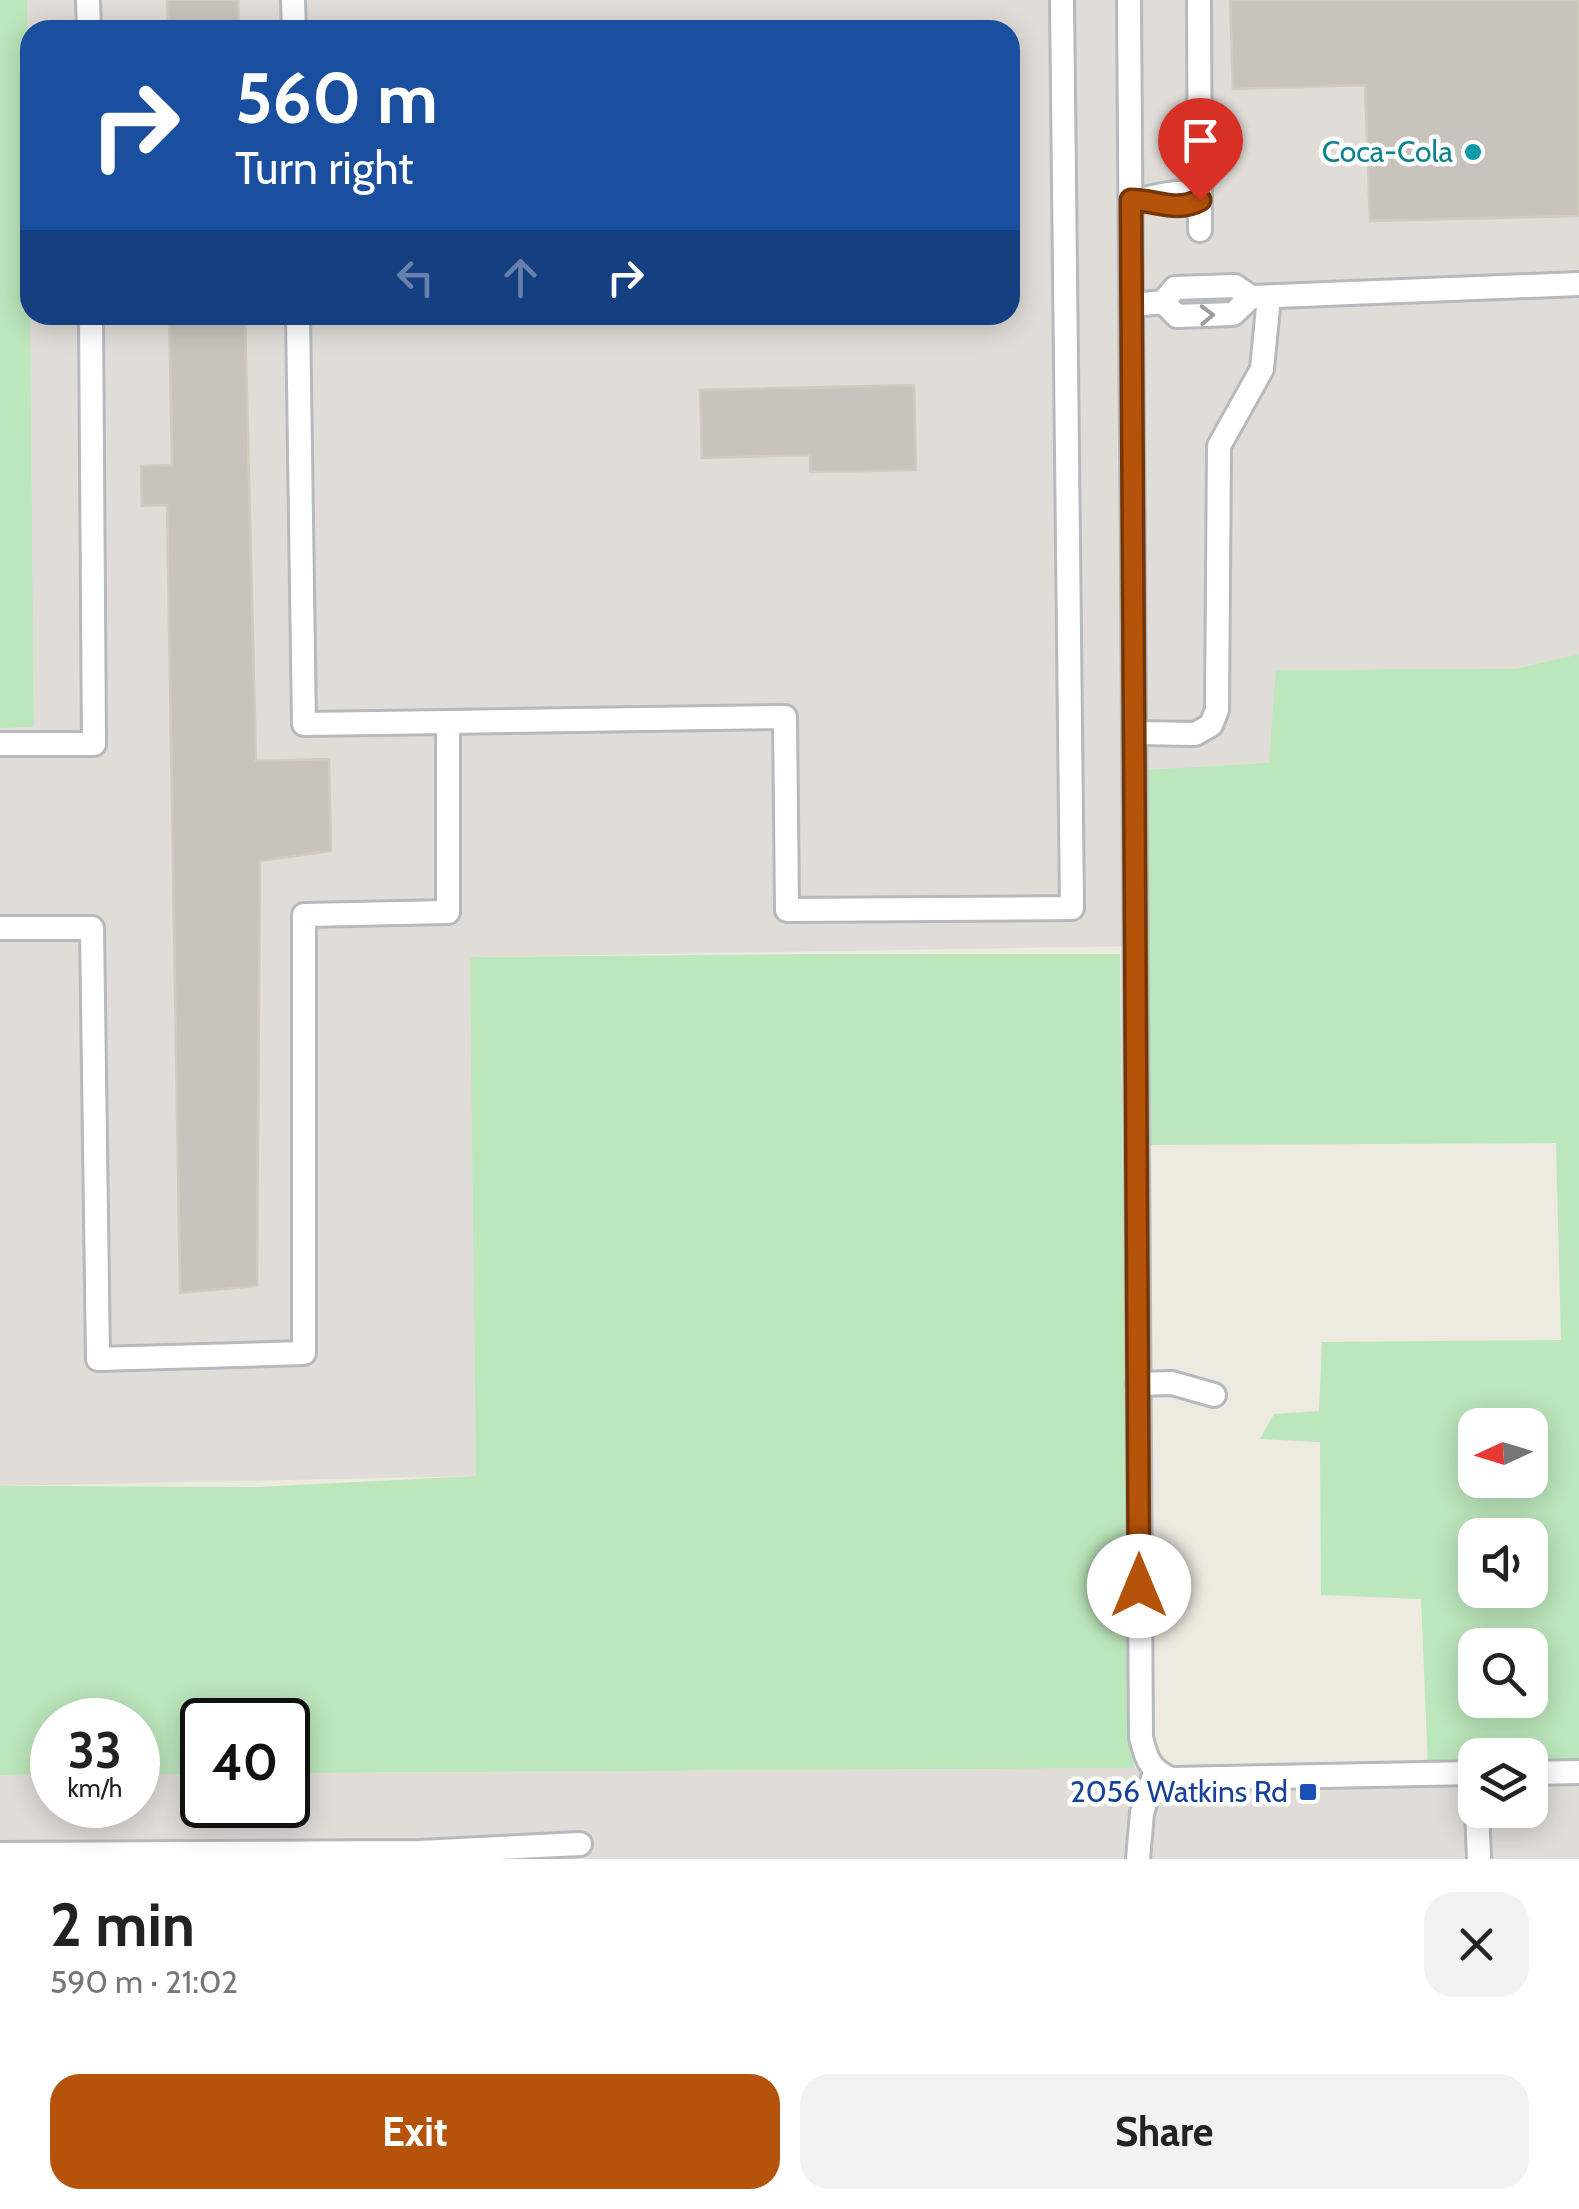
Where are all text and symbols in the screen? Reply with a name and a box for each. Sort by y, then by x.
text: 560 m [235,55,438,141]
icon: right [70,60,200,190]
pin [1158,98,1243,201]
icon: arrive [1173,113,1228,168]
place label: Coca-Cola [1322,133,1454,170]
text: Turn right [235,141,414,195]
marker: Coca-Cola [1462,141,1484,163]
icon: left [388,250,443,305]
icon: ahead [493,250,548,305]
icon: right [598,250,653,305]
one-way arrow [1200,305,1216,326]
north arrow [1458,1408,1548,1498]
map controls [1458,1408,1548,1828]
button: sound [1458,1518,1548,1608]
position arrow [1087,1534,1191,1638]
button: search [1458,1628,1548,1718]
speed limit sign: 40 [180,1698,310,1828]
text: 33 [68,1720,122,1781]
button: layers [1458,1738,1548,1828]
text: km/h [68,1773,122,1803]
place label: 2056 Watkins Rd [1070,1773,1288,1810]
marker: 2056 Watkins Rd [1297,1781,1319,1803]
text: 2 min [50,1888,195,1961]
button: close [1424,1892,1529,1997]
text: 590 m · 21:02 [50,1962,238,2001]
button: Exit [50,2074,780,2189]
button: Share [800,2074,1529,2189]

